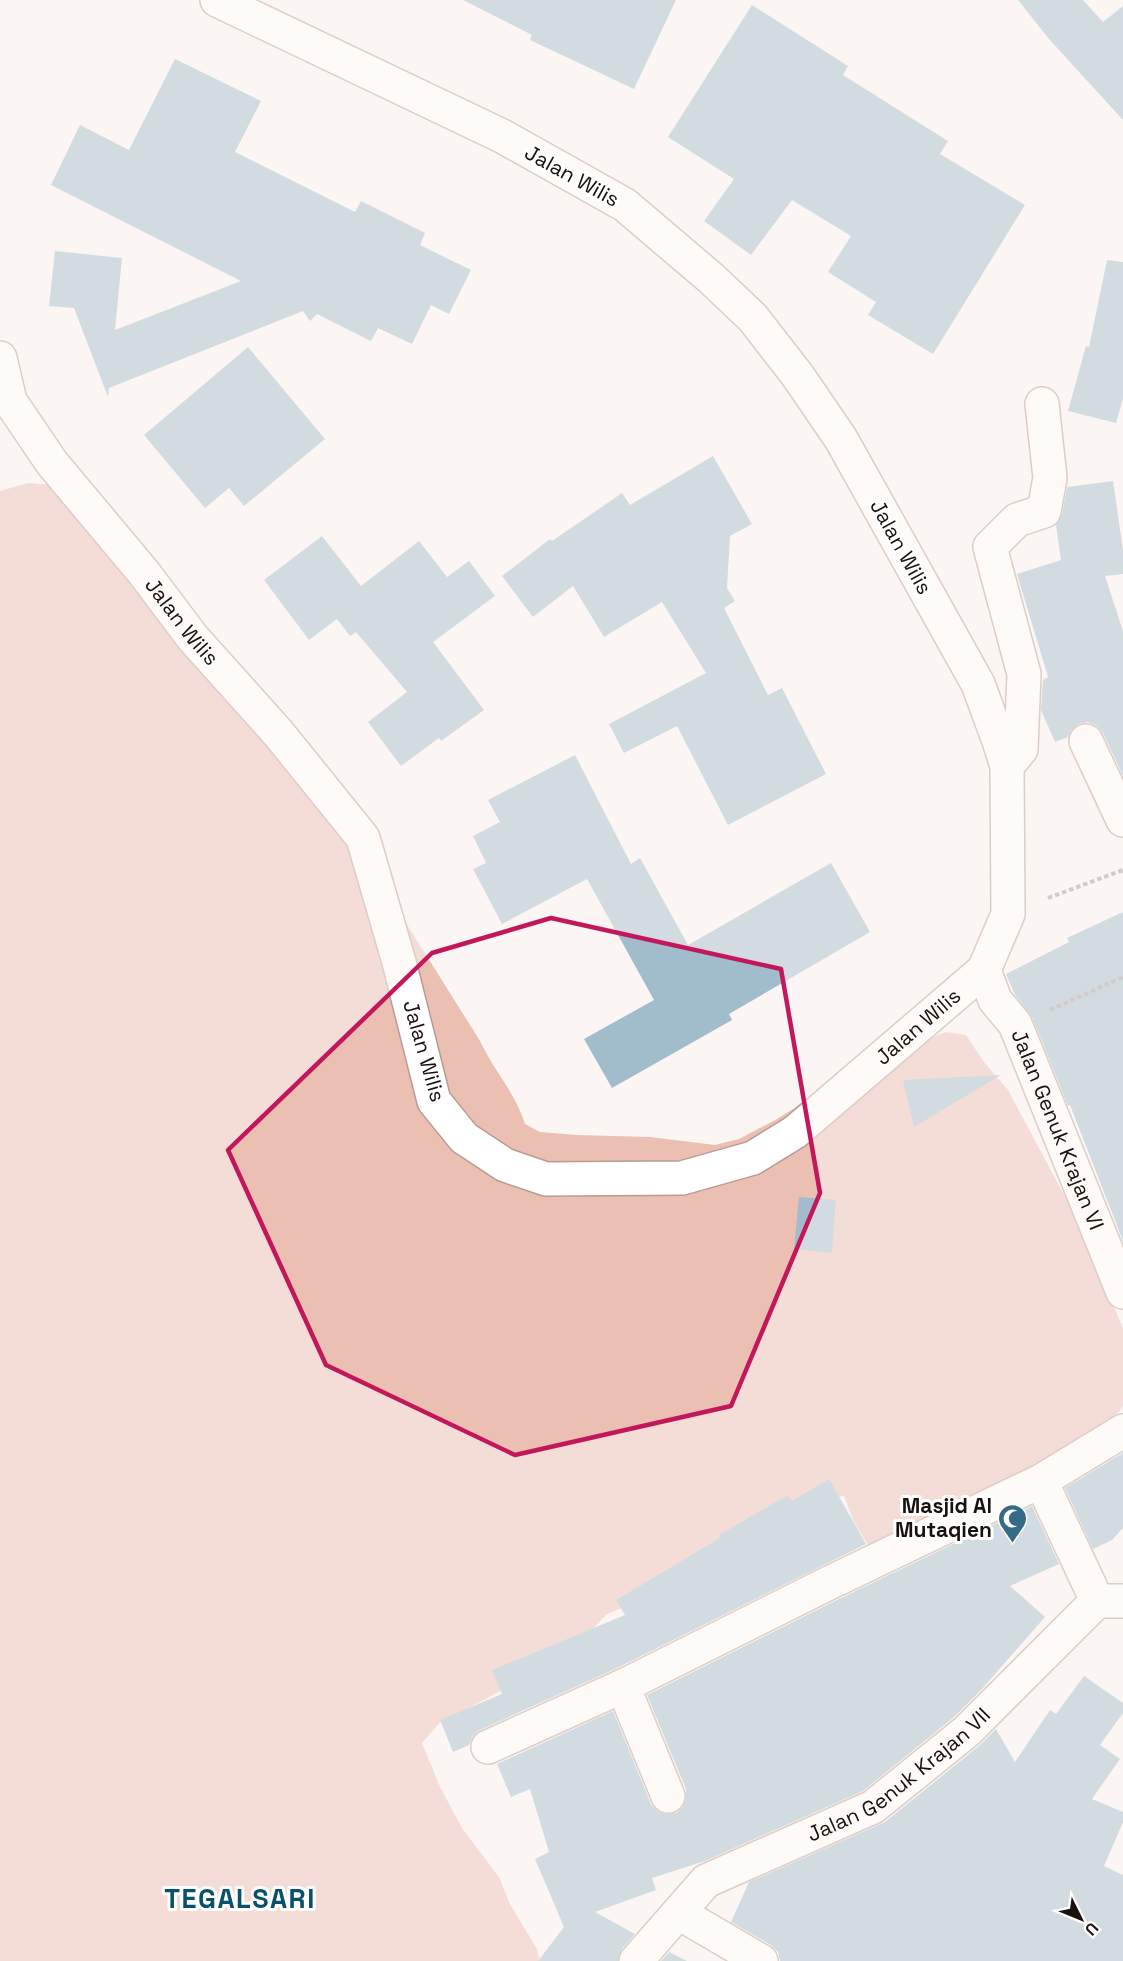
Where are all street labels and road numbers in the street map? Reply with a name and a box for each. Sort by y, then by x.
street label: Jalan Wilis [520,138,624,213]
street label: Jalan Wilis [864,495,939,599]
street label: Jalan Wilis [139,572,225,671]
street label: Jalan Wilis [869,982,966,1070]
street label: Jalan Wilis [397,997,452,1105]
street label: Jalan Genuk Krajan VI [1005,1025,1111,1234]
street label: Jalan Genuk Krajan VII [803,1701,996,1847]

